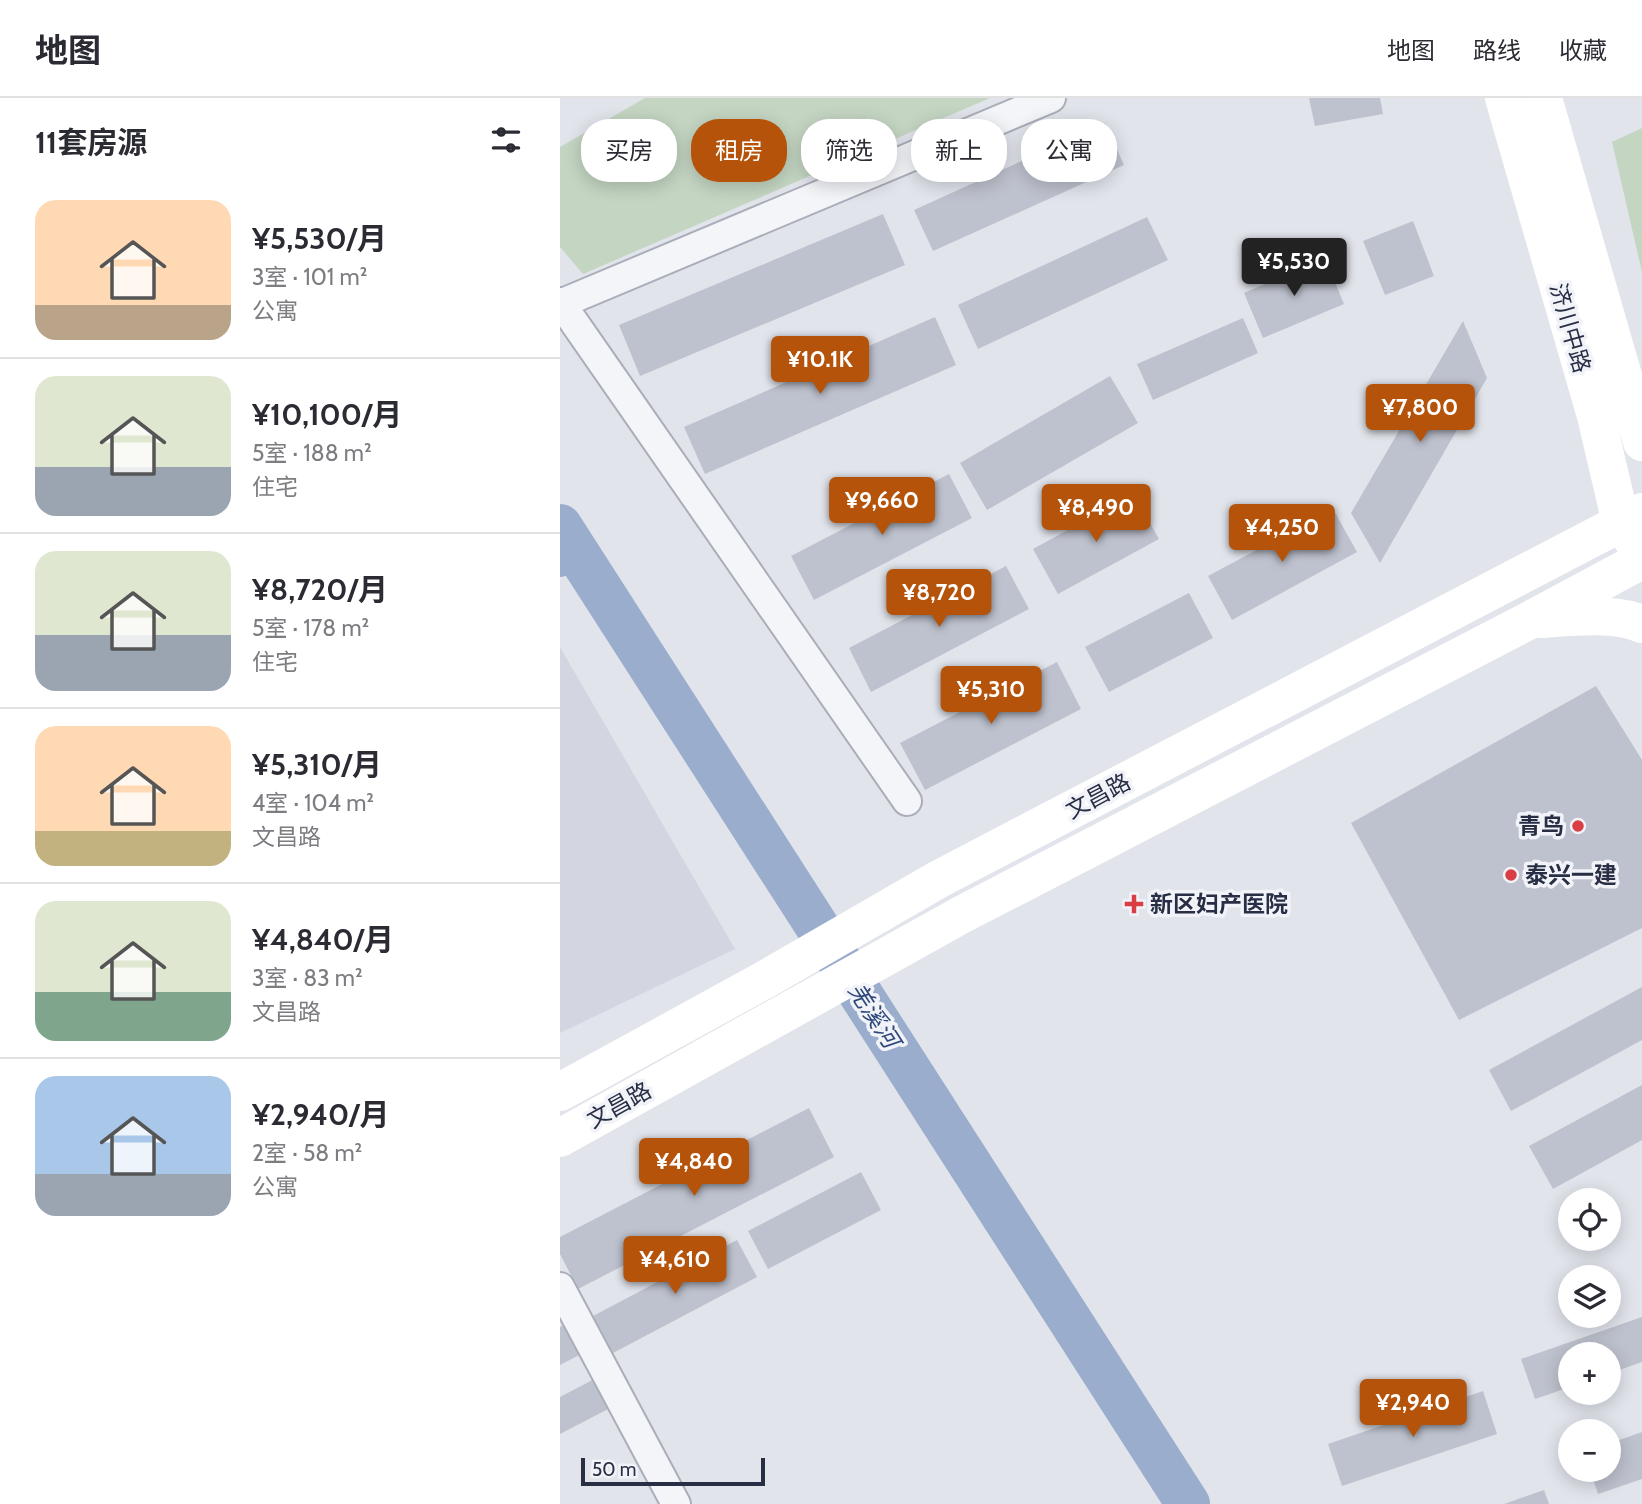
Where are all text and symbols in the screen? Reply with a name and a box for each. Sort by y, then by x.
text: 地图 [35,30,101,70]
text: 地图 [1387,36,1435,65]
text: 路线 [1473,36,1521,65]
text: 收藏 [1559,36,1607,65]
chip: 买房 [581,119,677,182]
chip: 租房 [691,119,787,182]
chip: 筛选 [801,119,897,182]
chip: 新上 [911,119,1007,182]
chip: 公寓 [1021,119,1117,182]
icon: filters [487,121,525,159]
text: 11套房源 [35,124,147,161]
text: ¥5,530/月 [252,220,387,257]
icon: home [91,228,175,312]
pin: ¥5,530 [1237,238,1351,298]
text: ¥5,530 [1258,247,1330,275]
text: 3室 · 101 m² [252,263,367,291]
street label: 济川中路 [1544,280,1596,376]
text: 公寓 [252,297,298,325]
pin: ¥10.1K [763,336,877,396]
text: ¥10.1K [787,345,853,373]
pin: ¥7,800 [1363,384,1477,444]
text: ¥7,800 [1382,393,1458,421]
text: ¥10,100/月 [252,396,402,433]
icon: home [91,404,175,488]
text: 5室 · 188 m² [252,439,372,467]
text: 住宅 [252,473,298,501]
pin: ¥9,660 [825,478,939,537]
pin: ¥8,490 [1039,484,1153,544]
text: ¥9,660 [845,486,919,514]
text: ¥8,490 [1058,493,1134,521]
pin: ¥4,250 [1225,504,1339,564]
text: ¥4,250 [1245,513,1319,541]
pin: ¥8,720 [882,570,996,629]
text: ¥8,720/月 [252,571,388,608]
text: ¥8,720 [902,578,976,606]
icon: home [91,579,175,663]
text: 5室 · 178 m² [252,614,369,642]
text: 住宅 [252,648,298,676]
pin: ¥5,310 [934,666,1048,726]
text: ¥5,310 [957,675,1025,703]
text: ¥5,310/月 [252,746,382,783]
icon: home [91,754,175,838]
street label: 文昌路 [1061,767,1135,825]
text: 4室 · 104 m² [252,789,374,817]
place label: 青鸟 [1518,812,1564,840]
marker: 青鸟 [1570,818,1586,834]
text: 文昌路 [252,823,321,851]
place label: 泰兴一建 [1525,861,1617,889]
marker: 泰兴一建 [1503,867,1519,883]
place label: 新区妇产医院 [1150,890,1288,918]
marker: 新区妇产医院 [1124,894,1144,914]
text: ¥4,840/月 [252,921,394,958]
icon: home [91,929,175,1013]
text: 3室 · 83 m² [252,964,363,992]
water label: 羌溪河 [842,977,908,1056]
text: 文昌路 [252,998,321,1026]
street label: 文昌路 [582,1076,656,1134]
text: ¥2,940/月 [252,1096,390,1133]
icon: home [91,1104,175,1188]
pin: ¥4,840 [637,1138,751,1198]
text: 2室 · 58 m² [252,1139,362,1167]
text: ¥4,840 [655,1147,733,1175]
text: 公寓 [252,1173,298,1201]
map controls [1558,1188,1621,1482]
button: locate [1558,1188,1621,1251]
pin: ¥4,610 [618,1236,732,1296]
text: ¥4,610 [639,1245,711,1273]
button: layers [1558,1265,1621,1328]
button: + [1558,1342,1621,1405]
pin: ¥2,940 [1356,1380,1470,1439]
text: ¥2,940 [1376,1388,1450,1416]
button: − [1558,1419,1621,1482]
scale bar [581,1455,765,1487]
text: 50 m [592,1458,636,1481]

